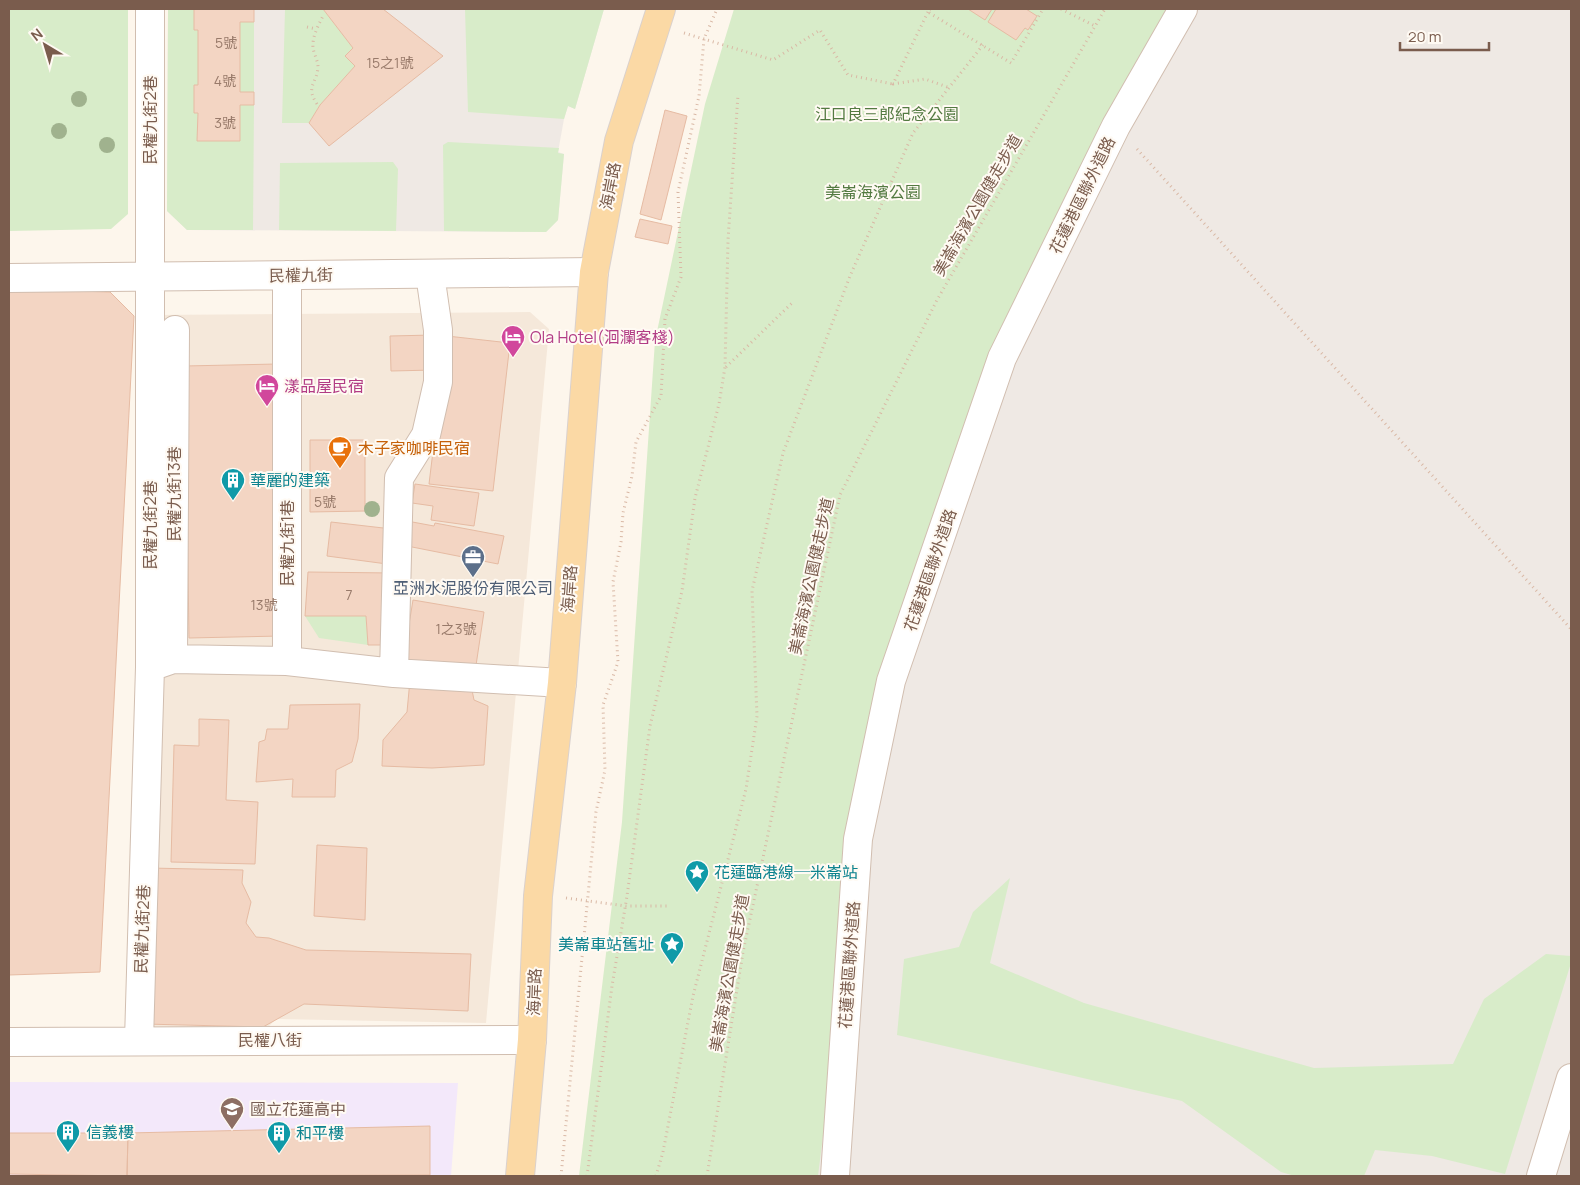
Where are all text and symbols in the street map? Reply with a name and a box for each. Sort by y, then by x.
north arrow [20,20,70,70]
scale bar [1400,20,1489,52]
text: N [27,24,47,45]
text: 20 m [1408,26,1441,47]
house number: 5號 [215,33,237,52]
house number: 15之1號 [366,53,414,72]
house number: 4號 [214,71,236,90]
street label: 民權九街2巷 [139,75,161,165]
park label: 江口良三郎紀念公園 [815,103,959,125]
house number: 3號 [214,113,236,132]
street label: 美崙海濱公園健走步道 [927,130,1027,280]
street label: 花蓮港區聯外道路 [1044,133,1120,257]
street label: 海岸路 [595,160,625,212]
park label: 美崙海濱公園 [825,181,921,203]
street label: 民權九街 [269,263,333,287]
hotel icon: Ola Hotel(洄瀾客棧) [500,324,526,358]
place label: Ola Hotel(洄瀾客棧) [530,326,675,348]
hotel icon: 漾品屋民宿 [254,373,280,407]
place label: 漾品屋民宿 [284,375,364,397]
cafe icon: 木子家咖啡民宿 [327,435,353,469]
place label: 木子家咖啡民宿 [358,437,470,459]
street label: 民權九街13巷 [163,446,185,542]
building icon: 華麗的建築 [220,467,246,501]
place label: 華麗的建築 [250,469,330,491]
street label: 民權九街2巷 [139,480,161,570]
house number: 5號 [314,492,336,511]
street label: 美崙海濱公園健走步道 [784,495,838,657]
street label: 民權九街1巷 [276,500,298,586]
street label: 花蓮港區聯外道路 [899,506,961,634]
office icon: 亞洲水泥股份有限公司 [460,544,486,578]
street label: 海岸路 [556,564,582,614]
place label: 亞洲水泥股份有限公司 [393,577,553,599]
house number: 7 [345,585,353,604]
house number: 13號 [250,595,278,614]
house number: 1之3號 [435,619,477,638]
place icon: 花蓮臨港線─米崙站 [684,859,710,893]
place label: 花蓮臨港線─米崙站 [714,861,858,883]
street label: 民權九街2巷 [129,884,155,974]
street label: 美崙海濱公園健走步道 [704,892,754,1054]
street label: 花蓮港區聯外道路 [834,900,864,1030]
place icon: 美崙車站舊址 [659,931,685,965]
place label: 美崙車站舊址 [558,933,654,955]
street label: 海岸路 [522,968,546,1016]
street label: 民權八街 [238,1029,302,1051]
school or university icon: 國立花蓮高中 [219,1096,245,1130]
place label: 國立花蓮高中 [250,1098,346,1120]
building icon: 信義樓 [55,1119,81,1153]
building icon: 和平樓 [266,1120,292,1154]
place label: 信義樓 [86,1121,134,1143]
place label: 和平樓 [296,1122,344,1144]

